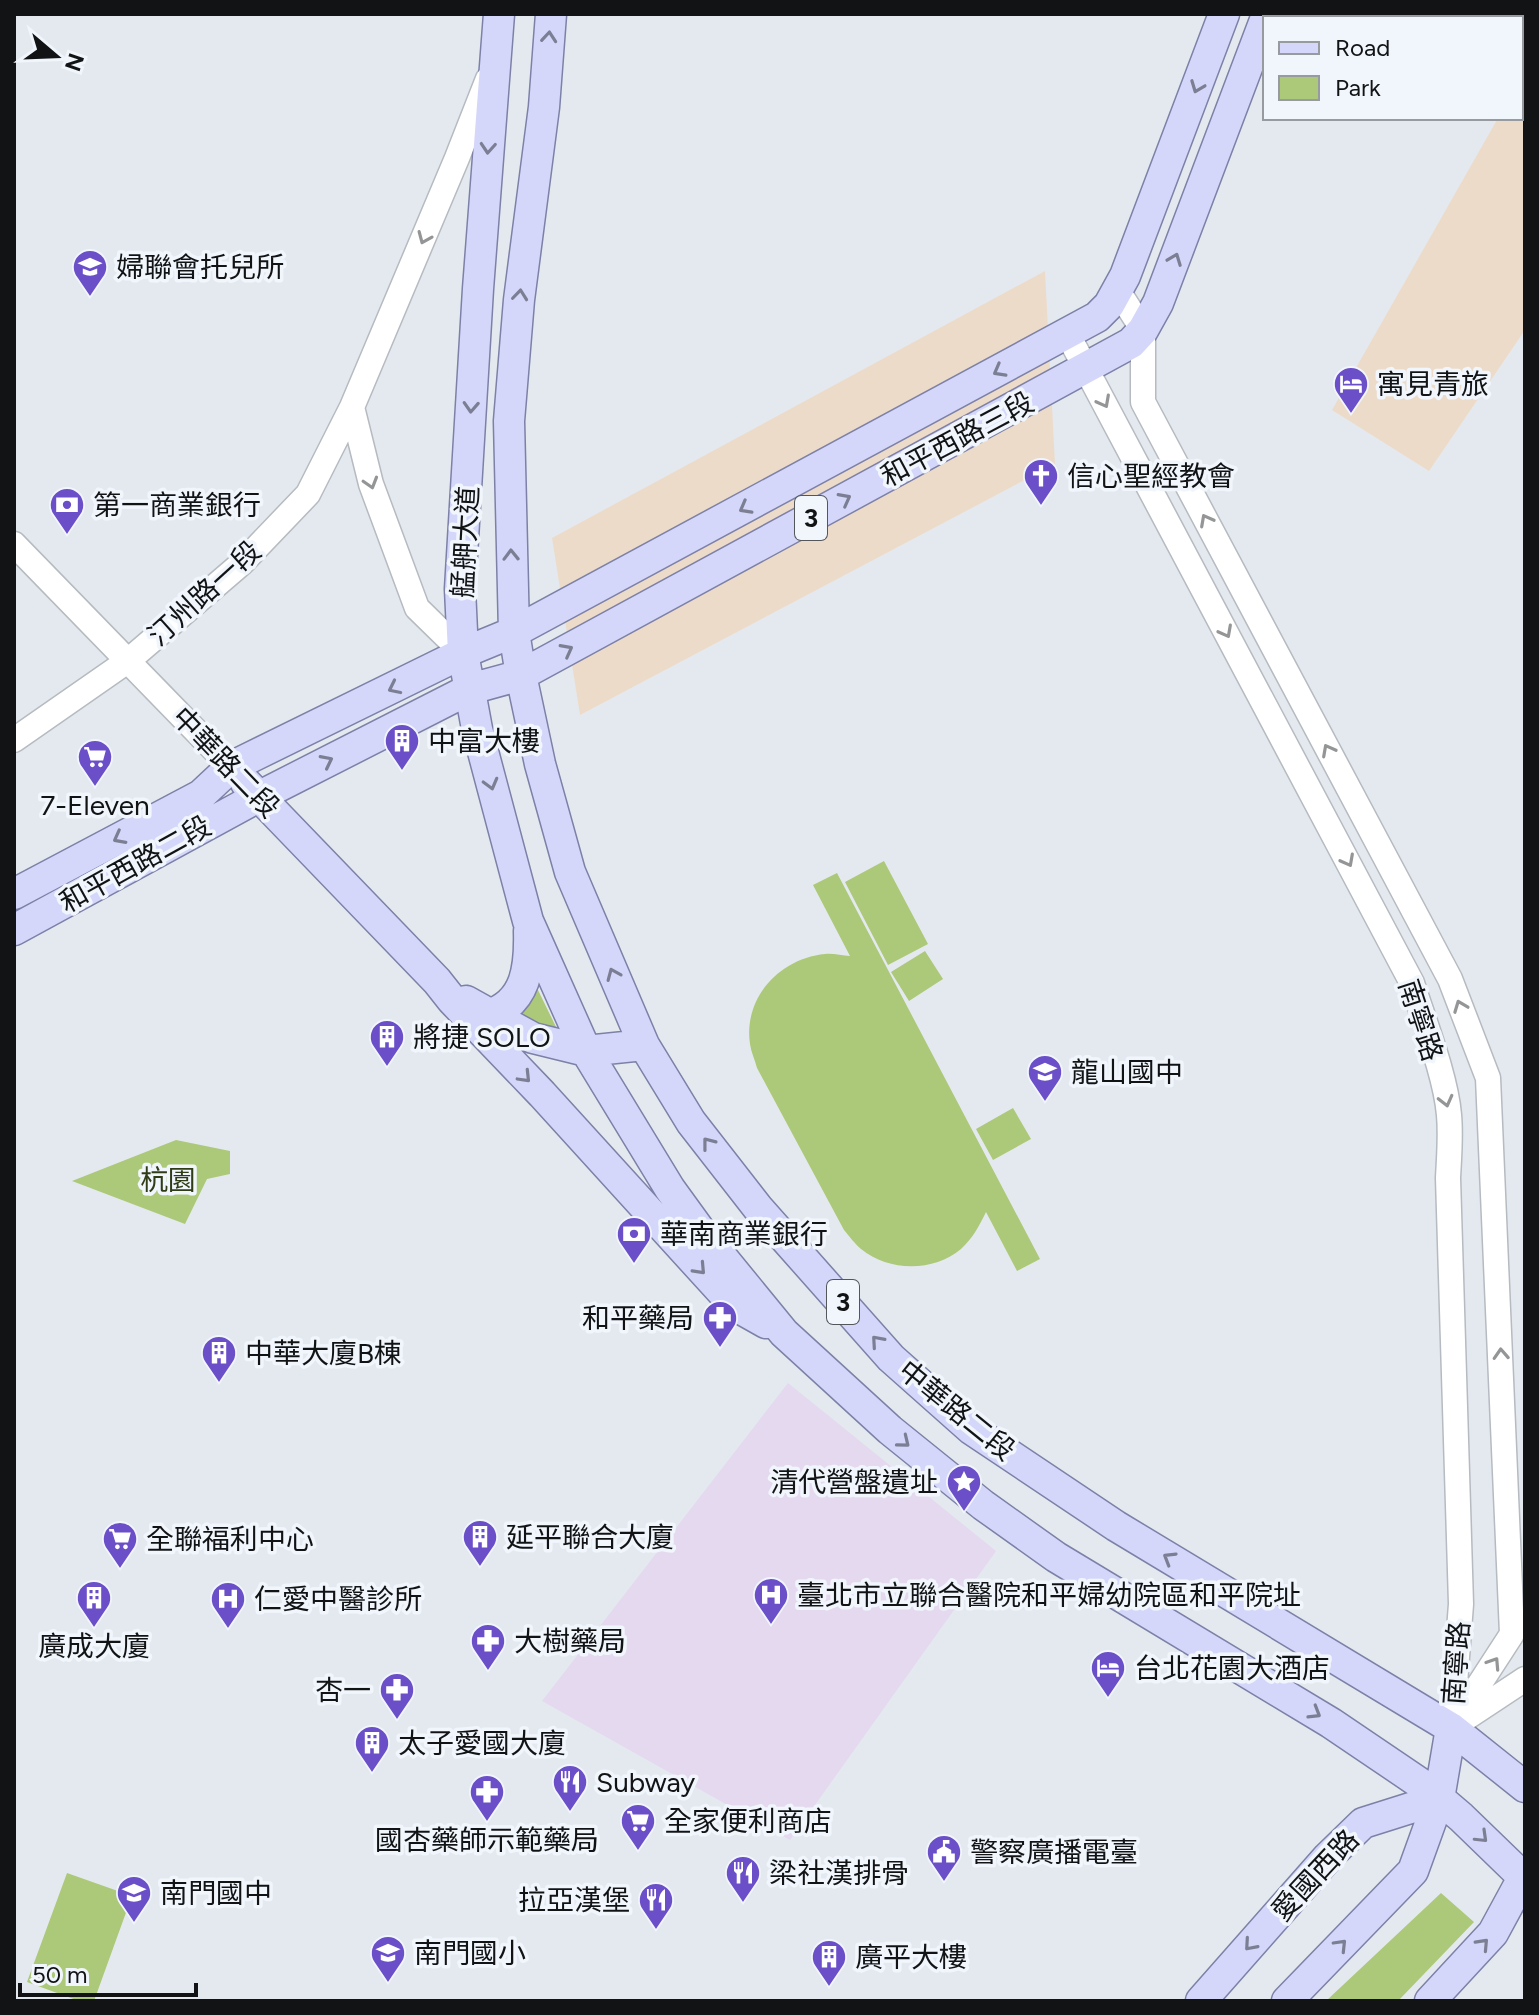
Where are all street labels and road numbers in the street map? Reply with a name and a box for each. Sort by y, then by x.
street label: 和平西路三段 [875,385,1039,493]
street label: 艋舺大道 [445,485,485,599]
road number: 3 [795,496,827,540]
street label: 汀州路一段 [141,534,267,652]
street label: 中華路二段 [165,700,287,824]
street label: 和平西路二段 [53,808,217,920]
street label: 南寧路 [1392,975,1450,1065]
road number: 3 [827,1280,859,1324]
street label: 中華路二段 [892,1353,1022,1467]
street label: 南寧路 [1436,1620,1476,1706]
street label: 愛國西路 [1264,1822,1366,1928]

